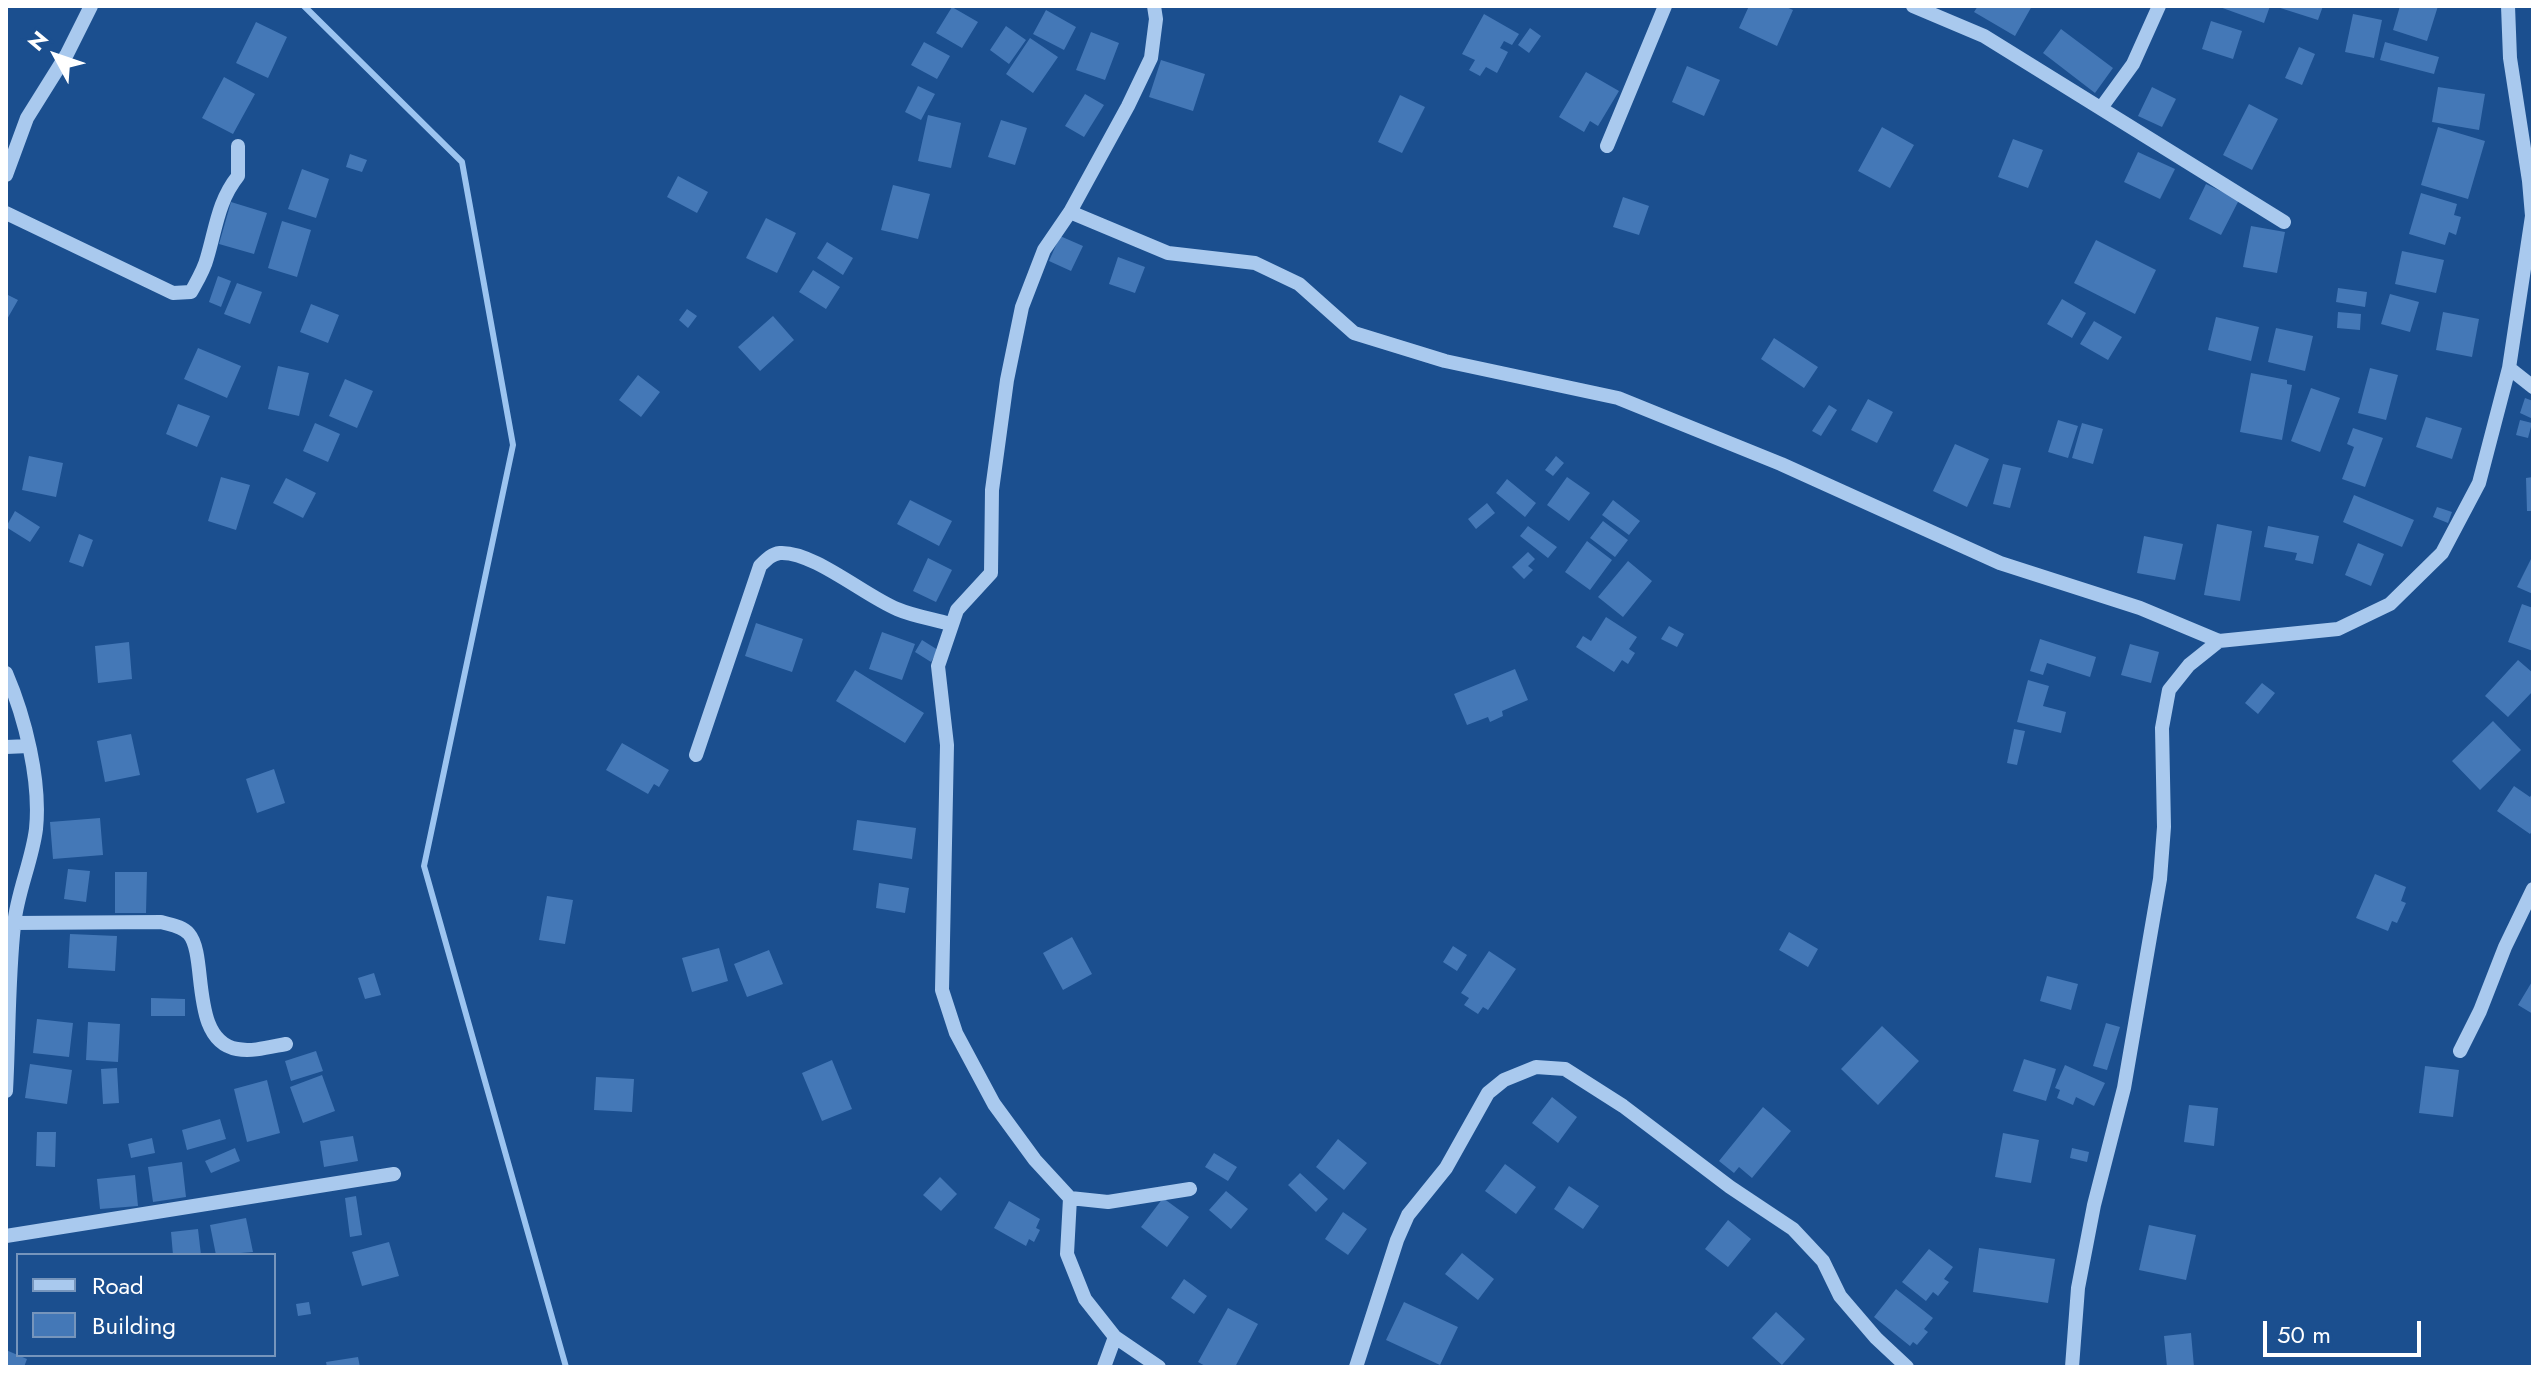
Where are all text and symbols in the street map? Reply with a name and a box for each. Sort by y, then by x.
north arrow [16,16,96,96]
text: N [20,24,55,58]
legend [16,1253,276,1357]
text: Road [92,1268,144,1303]
scale bar [2267,1305,2425,1355]
text: Building [92,1308,176,1343]
text: 50 m [2277,1317,2331,1352]

